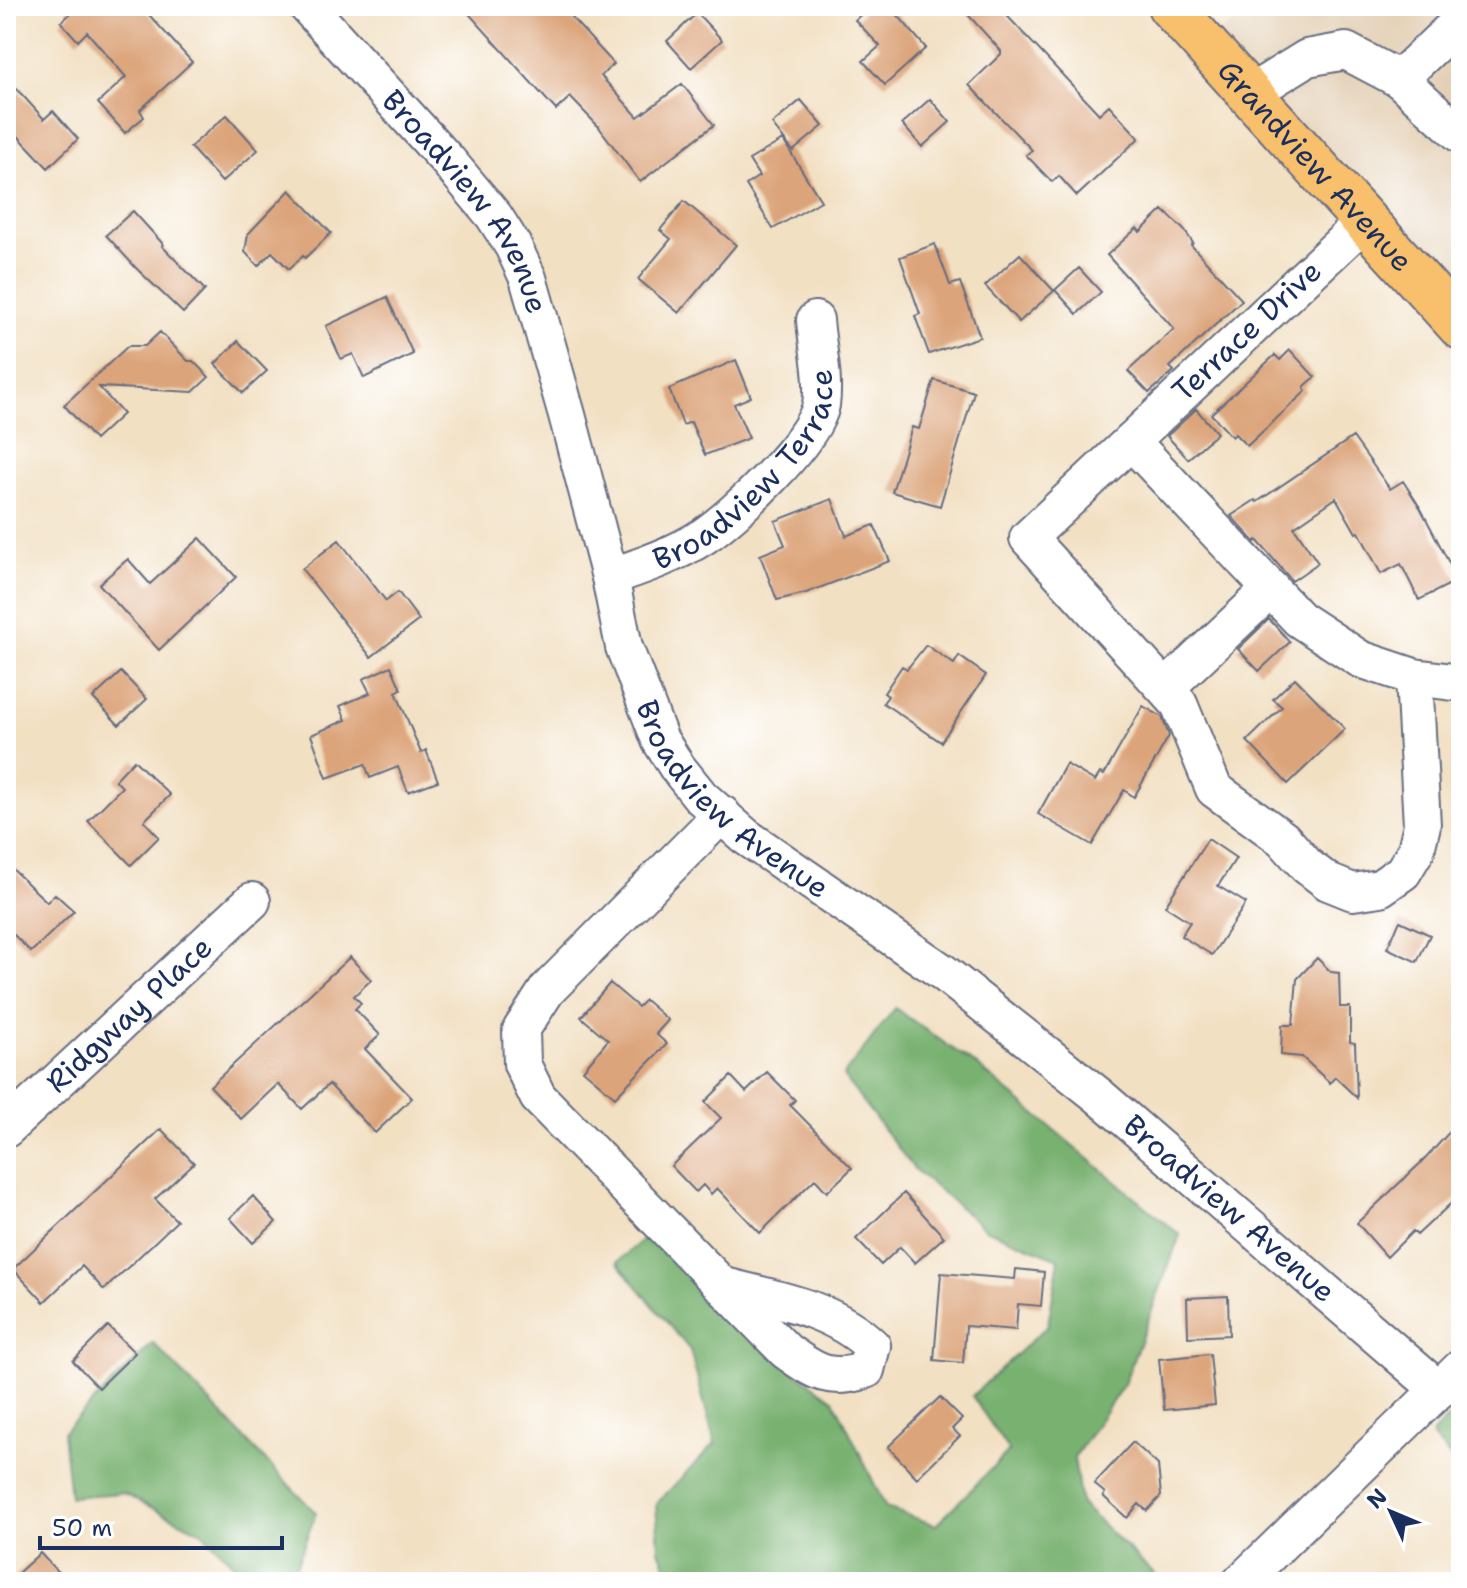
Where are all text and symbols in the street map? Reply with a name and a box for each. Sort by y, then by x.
street label: Grandview Avenue [1209,51,1422,281]
street label: Broadview Avenue [373,81,558,318]
street label: Terrace Drive [1163,251,1330,411]
street label: Broadview Terrace [647,368,842,579]
street label: Broadview Avenue [626,694,837,908]
street label: Ridgway Place [37,927,221,1102]
street label: Broadview Avenue [1115,1105,1344,1311]
north arrow [1351,1472,1431,1552]
text: N [1360,1482,1393,1515]
scale bar [40,1500,282,1550]
text: 50 m [52,1512,112,1544]

